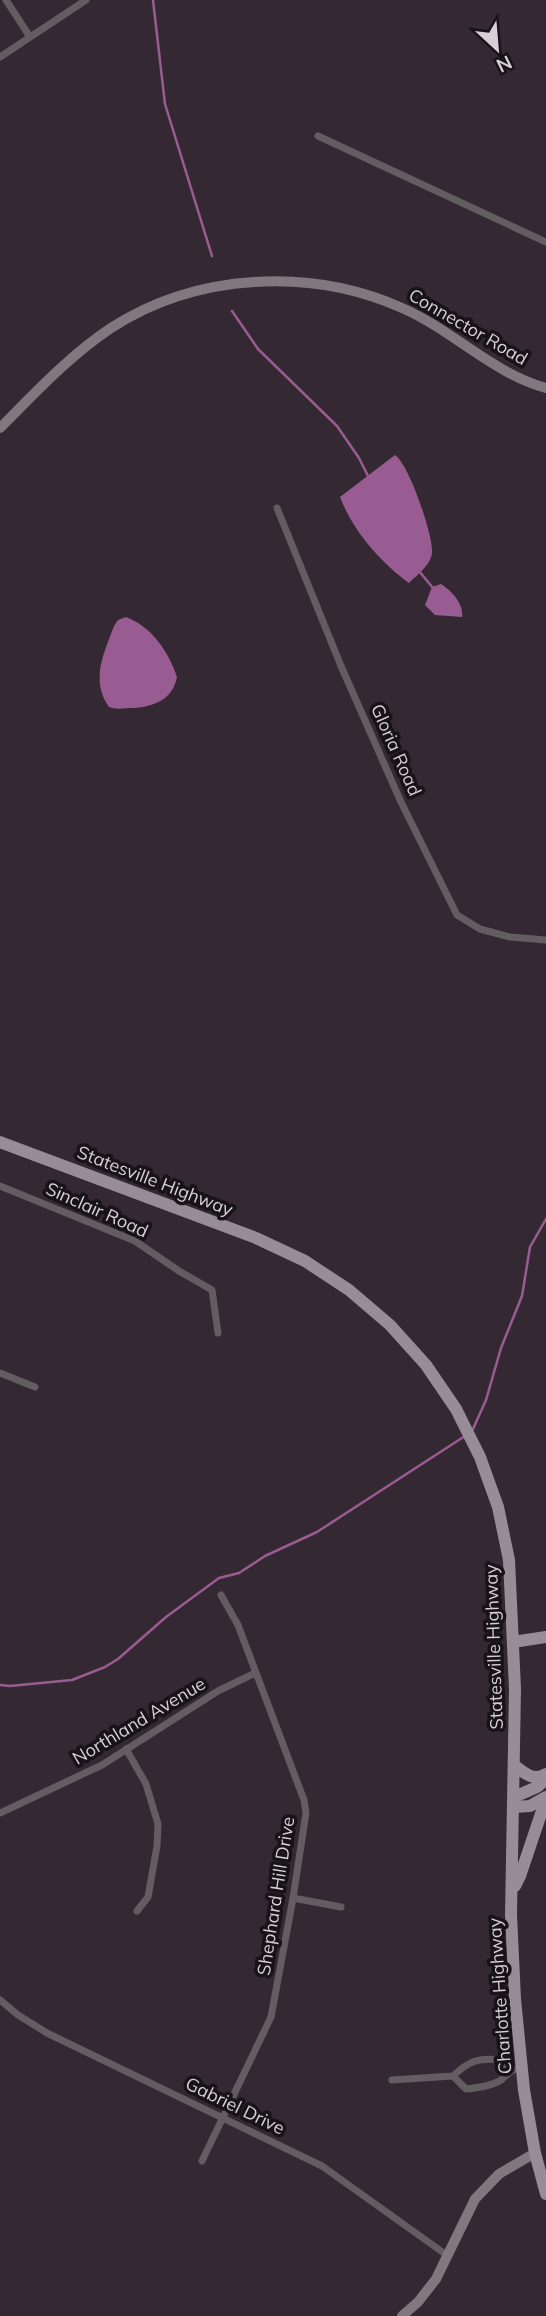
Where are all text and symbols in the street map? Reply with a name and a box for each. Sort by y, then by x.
north arrow [462,14,532,84]
text: N [493,50,516,78]
street label: Connector Road [405,283,532,370]
street label: Gloria Road [366,700,427,799]
street label: Statesville Highway [74,1140,237,1221]
street label: Sinclair Road [42,1177,152,1242]
street label: Statesville Highway [479,1564,508,1730]
street label: Northland Avenue [68,1672,210,1769]
street label: Shephard Hill Drive [252,1815,299,1977]
street label: Charlotte Highway [483,1917,516,2075]
street label: Gabriel Drive [182,2072,289,2140]

